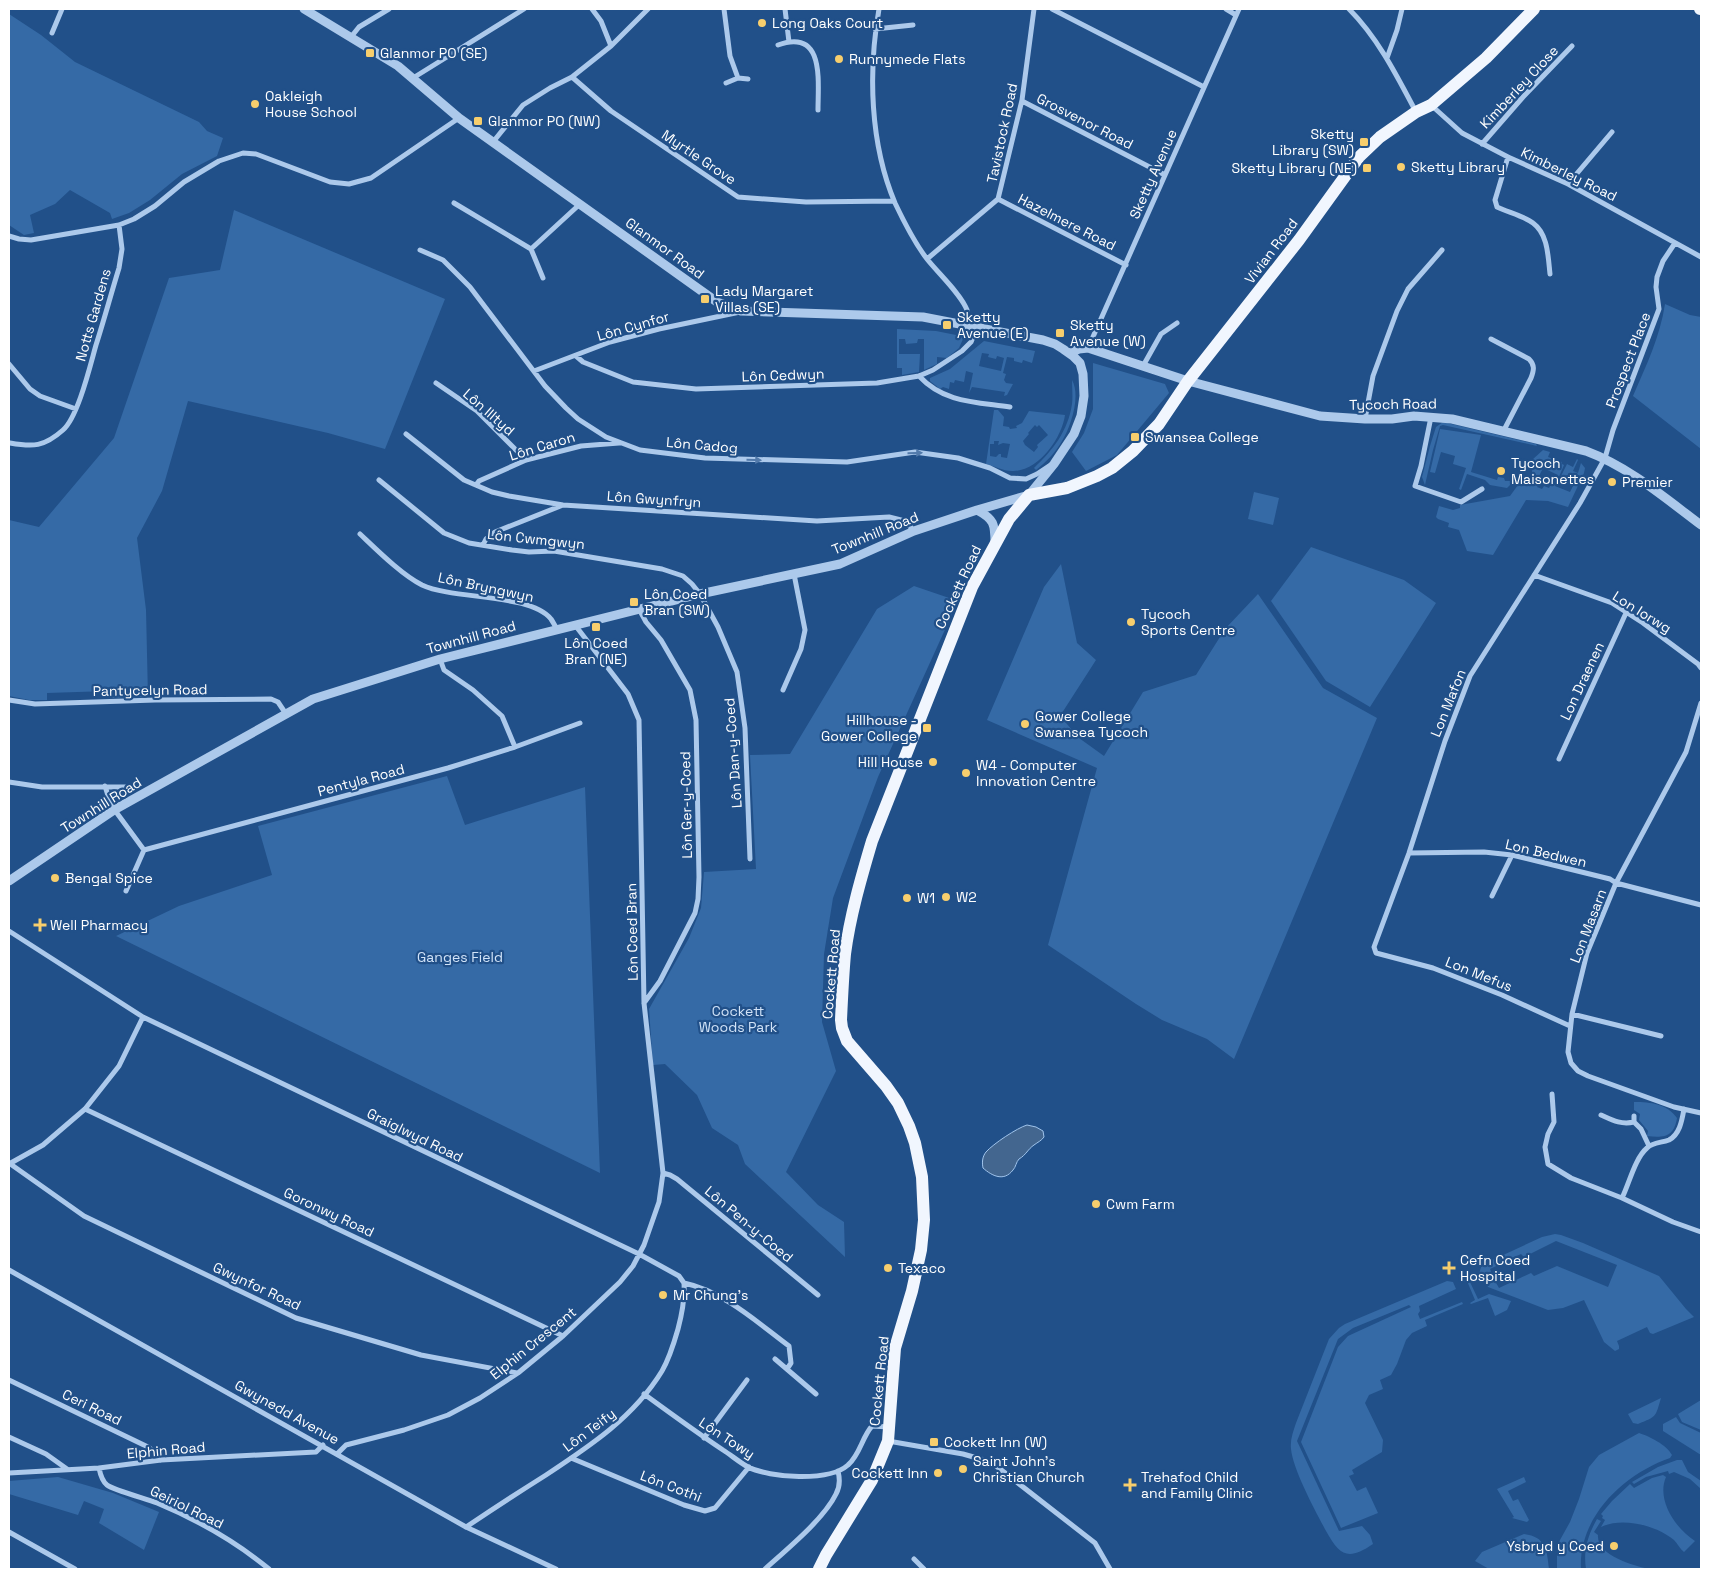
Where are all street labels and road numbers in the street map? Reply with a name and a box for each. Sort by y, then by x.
street label: Kimberley Close [1476,42,1562,132]
street label: Tavistock Road [983,81,1021,185]
street label: Grosvenor Road [1034,89,1136,153]
street label: Myrtle Grove [658,126,740,188]
street label: Sketty Avenue [1125,126,1181,222]
street label: Kimberley Road [1518,143,1620,205]
street label: Hazelmere Road [1015,190,1119,254]
street label: Glanmor Road [622,213,708,283]
street label: Vivian Road [1240,215,1302,287]
street label: Notts Gardens [71,267,115,363]
street label: Lôn Cynfor [595,307,671,345]
street label: Prospect Place [1601,309,1655,411]
street label: Lôn Cedwyn [741,365,825,385]
street label: Lôn Illtyd [459,385,519,439]
street label: Tycoch Road [1349,394,1437,414]
street label: Lôn Caron [507,427,577,465]
street label: Lôn Cadog [665,433,739,457]
street label: Lôn Gwynfryn [606,487,702,511]
street label: Townhill Road [829,507,921,559]
street label: Lôn Cwmgwyn [486,525,586,553]
street label: Cockett Road [931,542,985,632]
street label: Lôn Bryngwyn [436,568,536,606]
street label: Lon Iorwg [1609,587,1675,637]
street label: Townhill Road [424,616,518,658]
street label: Lon Draenen [1556,639,1608,723]
street label: Lon Mafon [1426,667,1470,739]
street label: Pantycelyn Road [92,680,208,700]
street label: Lôn Dan-y-Coed [720,697,746,809]
street label: Lôn Ger-y-Coed [676,751,696,859]
street label: Pentyla Road [316,760,406,800]
street label: Townhill Road [57,773,145,837]
street label: Lon Bedwen [1504,835,1588,871]
street label: Lôn Coed Bran [622,883,642,981]
street label: Lon Masarn [1566,886,1610,966]
street label: Cockett Road [818,928,844,1020]
street label: Lon Mefus [1443,952,1515,996]
street label: Graiglwyd Road [364,1104,466,1166]
street label: Lôn Pen-y-Coed [701,1182,797,1266]
street label: Goronwy Road [281,1183,377,1241]
street label: Gwynfor Road [210,1258,304,1314]
street label: Elphin Crescent [486,1303,580,1383]
street label: Cockett Road [865,1335,893,1427]
street label: Gwynedd Avenue [232,1376,342,1448]
street label: Ceri Road [59,1385,125,1429]
street label: Lôn Teify [559,1404,619,1456]
street label: Lôn Towy [696,1413,758,1463]
street label: Elphin Road [126,1438,206,1462]
street label: Lôn Cothi [638,1466,704,1506]
street label: Geiriol Road [147,1481,227,1533]

